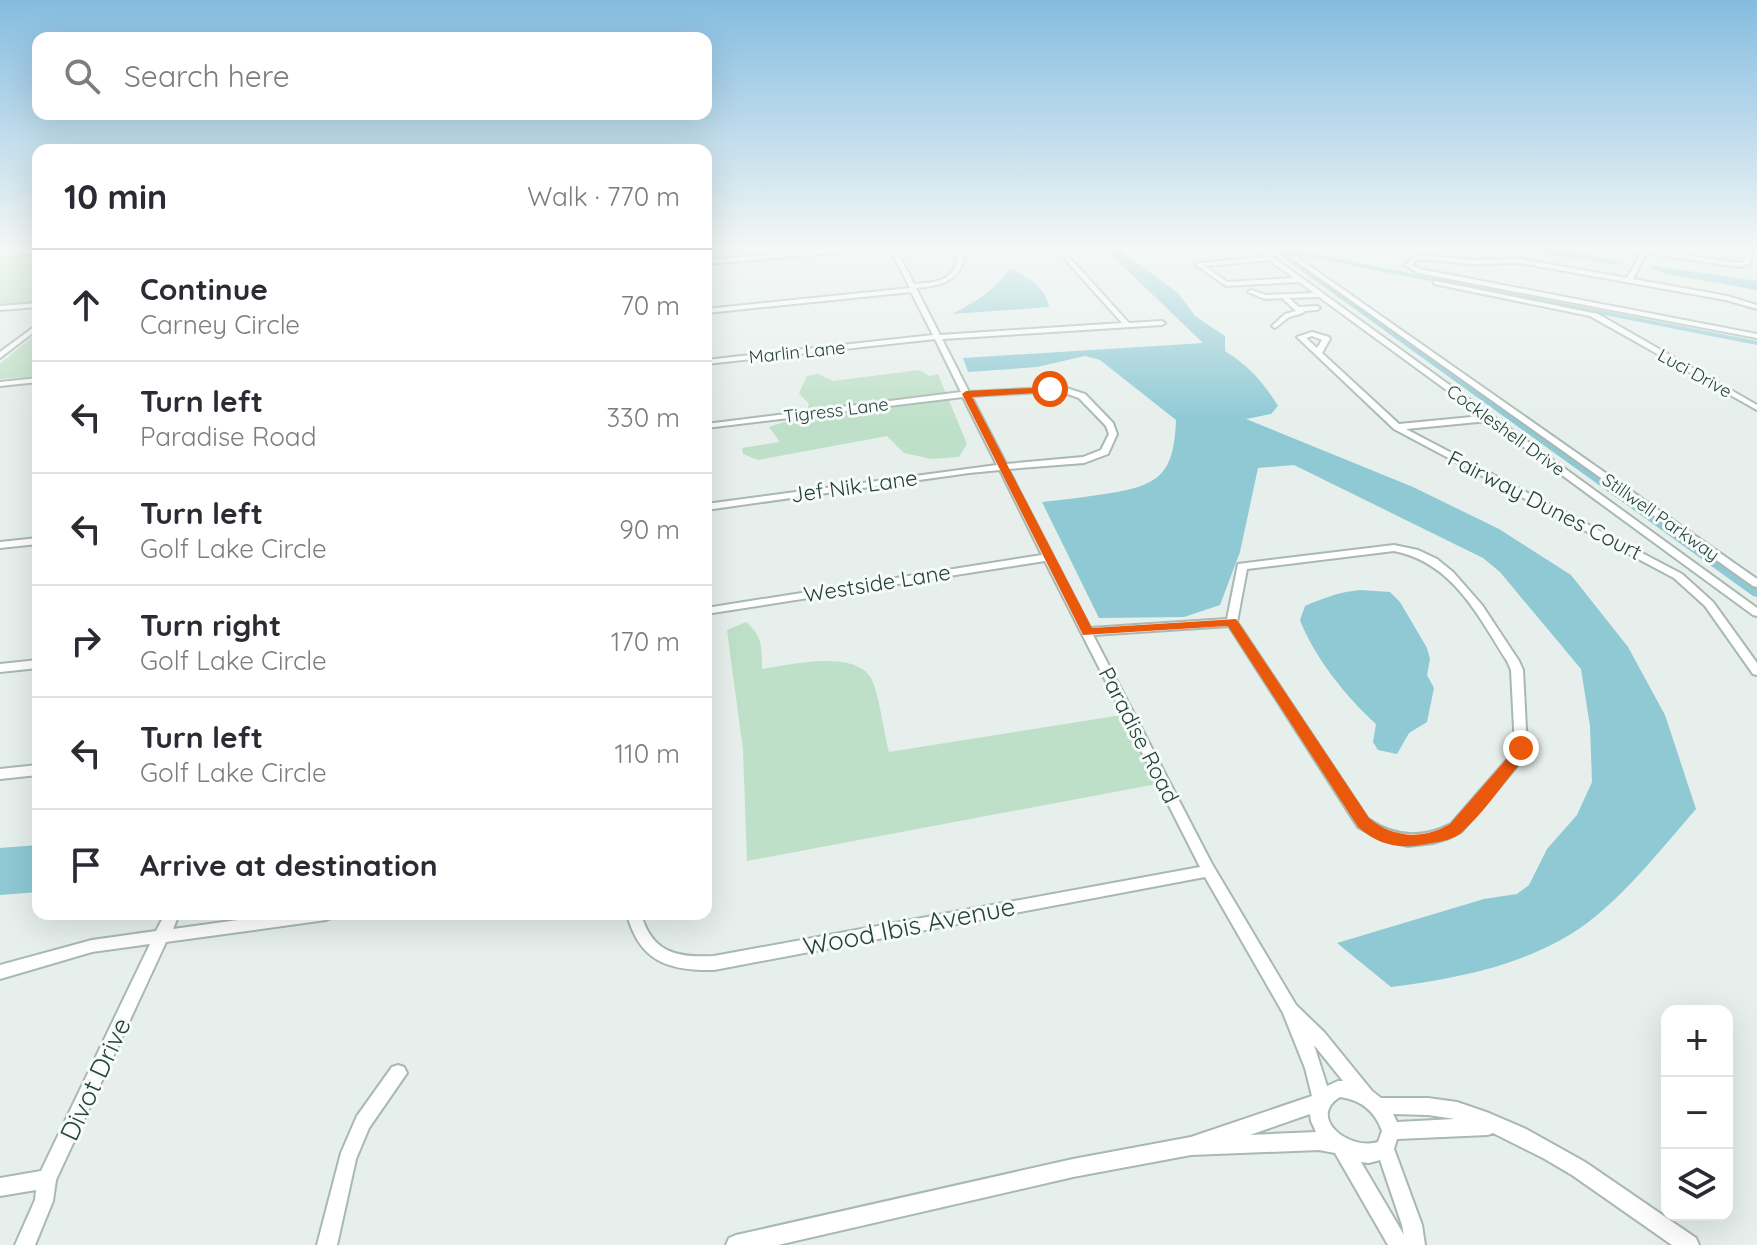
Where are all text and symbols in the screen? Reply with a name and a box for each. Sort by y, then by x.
search box [32,32,712,120]
icon: search [60,54,104,98]
text: Search here [124,57,290,95]
text: 10 min [64,175,167,218]
text: Walk · 770 m [527,180,680,213]
text: Continue [140,270,268,308]
icon: ahead [64,283,108,327]
text: 70 m [620,289,680,322]
text: Carney Circle [140,308,300,341]
street label: Marlin Lane [748,335,846,369]
street label: Luci Drive [1654,343,1736,403]
route start [1032,371,1068,407]
street label: Cockleshell Drive [1442,379,1570,481]
text: Turn left [140,382,263,420]
street label: Tigress Lane [782,392,890,428]
icon: left [64,395,108,439]
text: 330 m [606,401,680,434]
text: Paradise Road [140,420,316,453]
street label: Fairway Dunes Court [1443,444,1647,566]
street label: Jef Nik Lane [789,463,919,509]
street label: Stillwell Parkway [1598,468,1724,566]
text: Turn left [140,494,263,532]
icon: left [64,507,108,551]
text: 90 m [619,513,680,546]
text: Golf Lake Circle [140,532,327,565]
street label: Westside Lane [801,558,953,608]
text: Turn right [140,606,281,644]
icon: right [64,619,108,663]
text: 170 m [611,625,680,658]
text: Golf Lake Circle [140,644,327,677]
street label: Paradise Road [1093,662,1185,808]
text: Turn left [140,718,263,756]
route end [1503,730,1539,766]
icon: left [64,731,108,775]
text: 110 m [614,737,680,770]
text: Golf Lake Circle [140,756,327,789]
icon: arrive [64,843,108,887]
text: Arrive at destination [140,846,438,884]
street label: Wood Ibis Avenue [800,889,1018,963]
map controls [1661,1005,1733,1221]
button: + [1661,1005,1733,1077]
street label: Divot Drive [52,1012,138,1146]
button: − [1661,1077,1733,1149]
button: layers [1661,1149,1733,1221]

